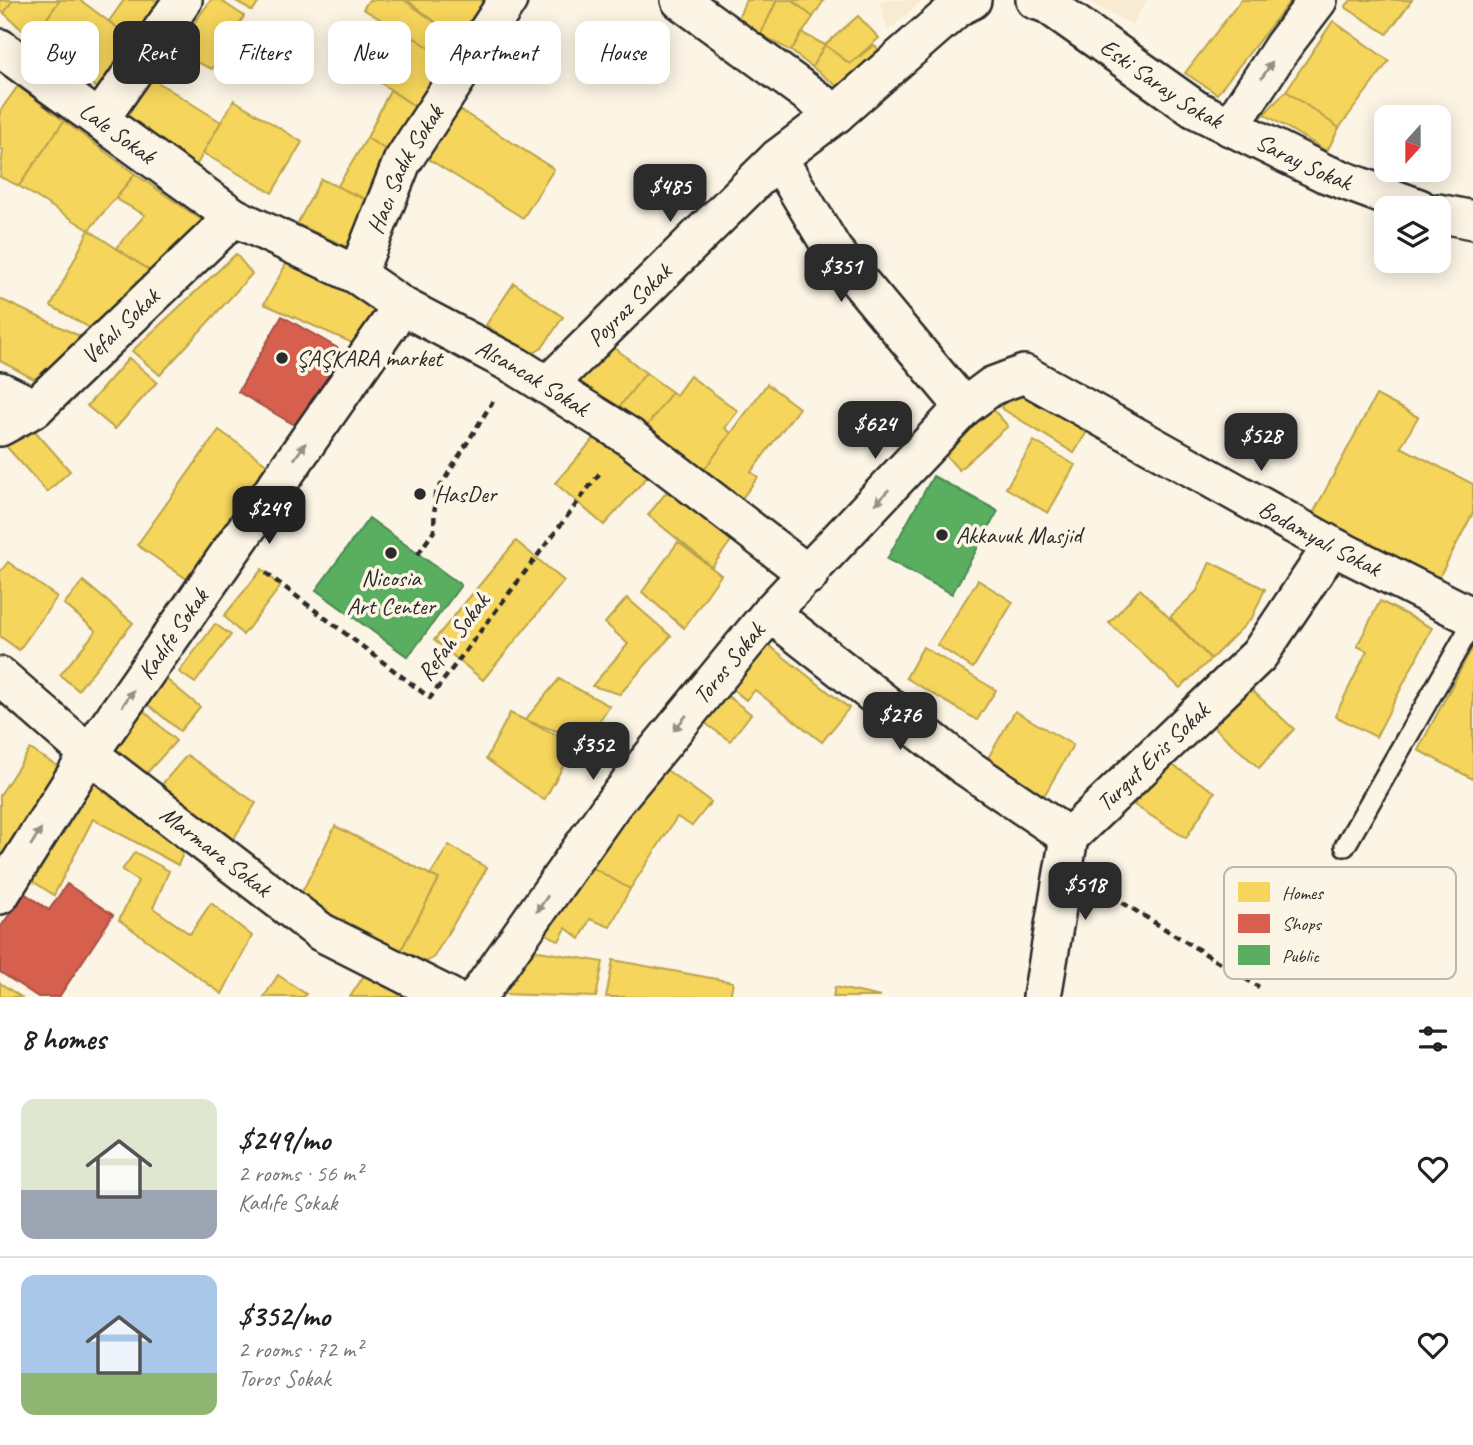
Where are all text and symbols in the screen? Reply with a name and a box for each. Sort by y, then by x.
chip: Buy [21,21,99,84]
chip: Rent [113,21,200,84]
chip: Filters [214,21,314,84]
chip: New [328,21,411,84]
chip: Apartment [425,21,561,84]
chip: House [575,21,670,84]
street label: Eski Saray Sokak [1094,32,1229,136]
one-way arrow [1261,60,1274,80]
street label: Lale Sokak [74,95,163,172]
street label: Hacı Sadık Sokak [360,98,451,238]
north arrow [1374,105,1451,182]
map controls [1374,105,1451,273]
street label: Saray Sokak [1251,127,1358,198]
pin: $485 [629,164,711,224]
text: $485 [649,172,691,201]
button: layers [1374,196,1451,273]
pin: $351 [800,244,882,304]
text: $351 [820,252,862,281]
street label: Poyraz Sokak [581,255,679,353]
street label: Vefalı Sokak [75,280,167,371]
street label: Alsancak Sokak [471,333,596,424]
place label: ŞAŞKARA market [296,343,444,373]
marker: ŞAŞKARA market [274,350,290,366]
pin: $624 [834,402,916,461]
text: $624 [854,409,896,438]
pin: $528 [1220,414,1302,473]
text: $528 [1240,421,1282,450]
one-way arrow [293,442,307,460]
place label: HasDer [434,479,499,509]
pin: $249 [228,486,310,546]
marker: HasDer [412,486,428,502]
one-way arrow [873,488,890,505]
street label: Bodamyalı Sokak [1254,493,1388,584]
text: $249 [248,494,290,523]
place label: Akkavuk Masjid [956,520,1085,550]
marker: Akkavuk Masjid [934,527,950,543]
marker: Nicosia Art Center [383,545,399,561]
place label: Nicosia Art Center [347,563,438,621]
street label: Kadıfe Sokak [131,581,216,685]
street label: Refah Sokak [410,585,497,687]
street label: Toros Sokak [686,615,772,710]
one-way arrow [121,689,135,707]
pin: $276 [859,692,941,752]
street label: Turgut Eris Sokak [1090,695,1217,818]
text: $276 [879,700,921,729]
one-way arrow [672,713,687,731]
pin: $352 [552,722,634,782]
text: $352 [572,730,614,759]
street label: Marmara Sokak [154,799,279,905]
one-way arrow [30,827,43,846]
pin: $518 [1044,862,1126,922]
legend [1224,867,1456,979]
text: $518 [1064,870,1106,899]
text: Homes [1282,881,1324,905]
one-way arrow [535,895,549,913]
text: Shops [1282,912,1322,936]
text: Public [1282,944,1320,968]
text: 8 homes [21,1020,106,1058]
icon: filters [1414,1020,1452,1058]
text: $249/mo [238,1121,330,1159]
icon: home [77,1127,161,1211]
icon: heart [1414,1150,1452,1188]
text: 2 rooms · 56 m² [238,1159,362,1188]
text: Kadıfe Sokak [238,1188,337,1217]
text: $352/mo [238,1297,330,1335]
icon: home [77,1303,161,1387]
icon: heart [1414,1326,1452,1364]
text: 2 rooms · 72 m² [238,1335,362,1364]
text: Toros Sokak [238,1364,331,1393]

